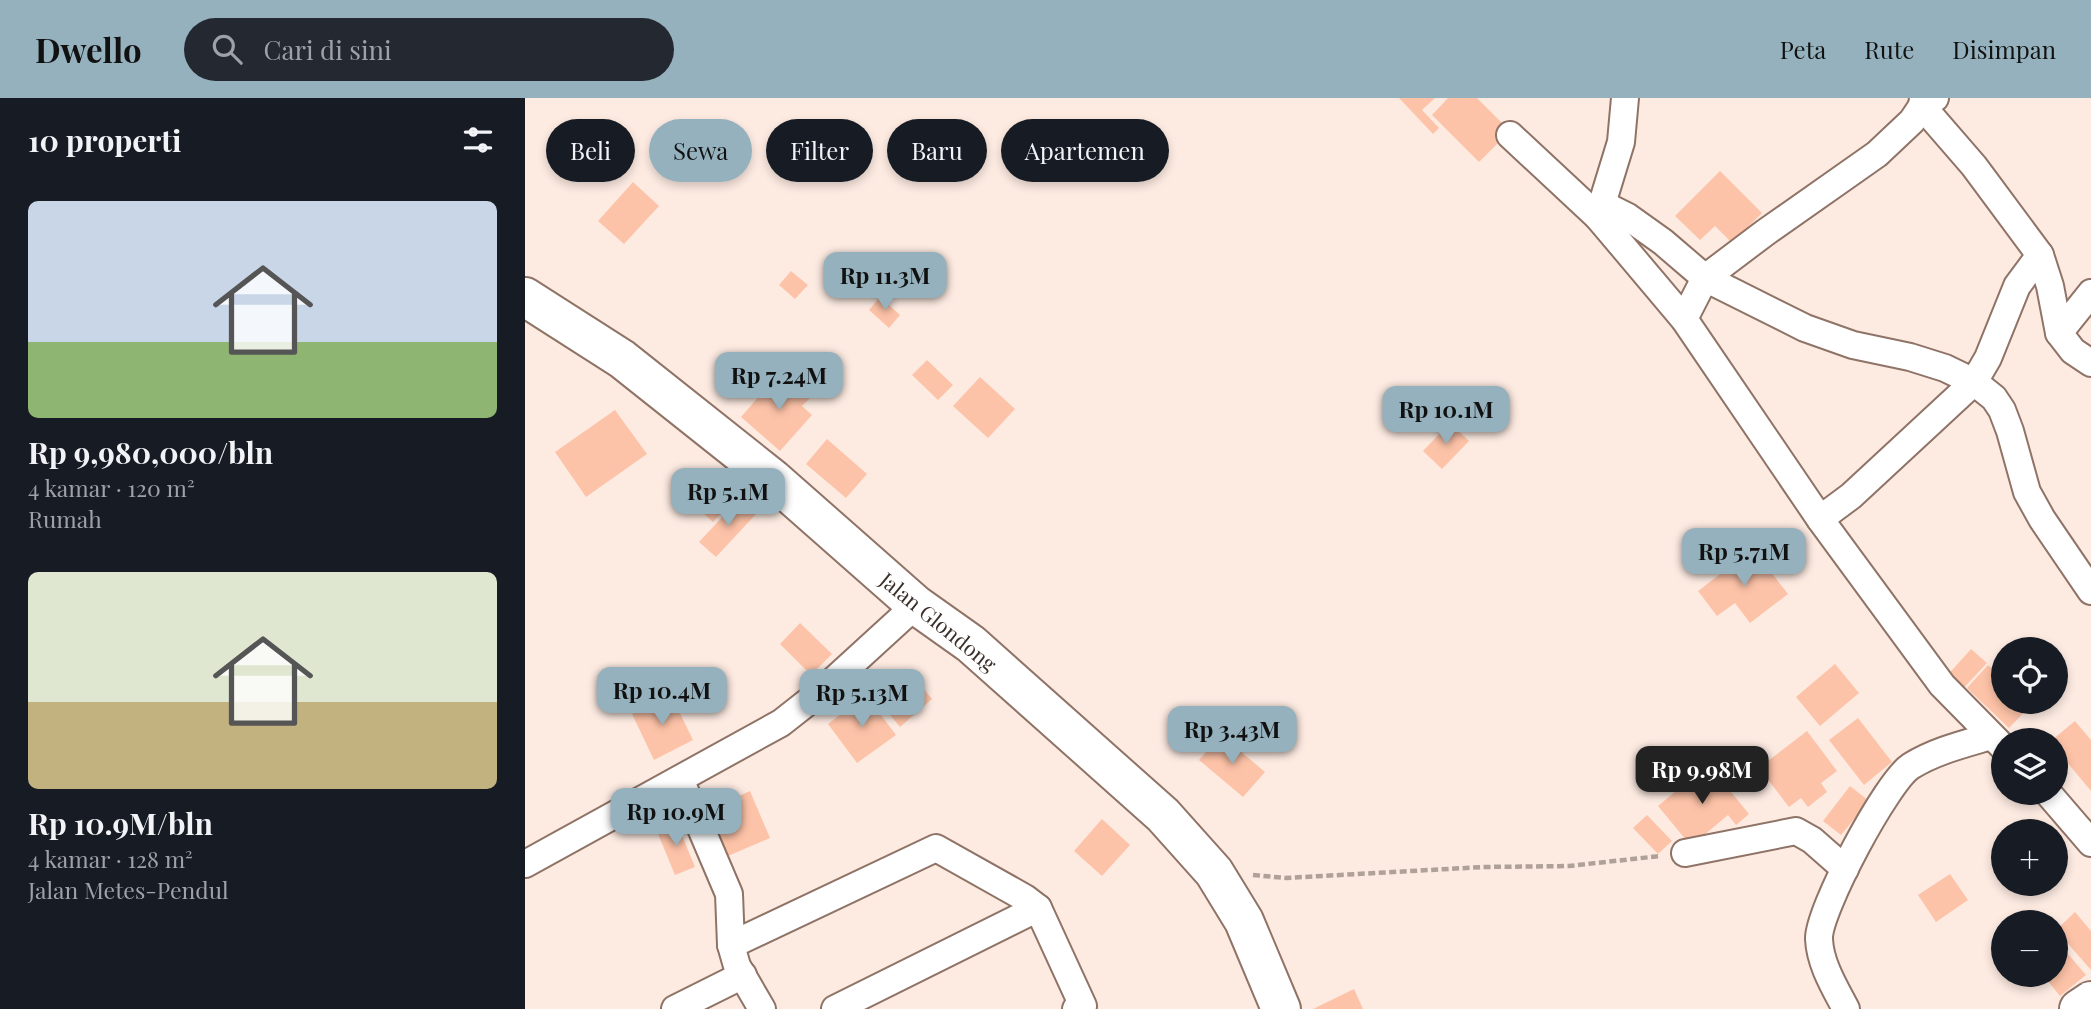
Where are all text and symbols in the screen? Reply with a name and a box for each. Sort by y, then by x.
search box [184,18,674,81]
text: Dwello [35,27,142,71]
icon: search [208,30,246,68]
text: Cari di sini [264,32,392,67]
text: Peta [1780,33,1826,65]
text: Rute [1864,33,1914,65]
text: Disimpan [1952,33,2056,65]
chip: Beli [546,119,635,182]
chip: Sewa [649,119,752,182]
chip: Filter [766,119,873,182]
chip: Baru [887,119,987,182]
chip: Apartemen [1001,119,1169,182]
text: 10 properti [28,120,181,160]
icon: filters [459,121,497,159]
icon: home [200,247,326,373]
pin: Rp 11.3M [813,252,957,312]
text: Rp 11.3M [840,259,930,290]
pin: Rp 7.24M [707,352,851,412]
text: Rp 7.24M [731,359,827,390]
pin: Rp 10.1M [1374,386,1518,446]
text: Rp 10.1M [1398,393,1494,424]
text: Rp 9,980,000/bln [28,432,273,472]
pin: Rp 5.1M [663,468,793,528]
text: 4 kamar · 120 m² [28,472,195,503]
text: Rp 5.1M [687,475,769,506]
text: Rumah [28,503,102,534]
pin: Rp 5.71M [1672,528,1816,588]
text: Rp 5.71M [1698,535,1790,566]
street label: Jalan Glondong [874,565,1003,677]
icon: home [200,618,326,744]
map controls [1991,637,2068,987]
button: locate [1991,637,2068,714]
pin: Rp 10.4M [590,668,734,727]
pin: Rp 5.13M [790,670,934,729]
text: Rp 10.4M [613,674,711,705]
text: Rp 5.13M [815,676,909,707]
pin: Rp 3.43M [1160,706,1304,766]
text: Rp 3.43M [1184,713,1280,744]
button: layers [1991,728,2068,805]
pin: Rp 9.98M [1630,746,1774,806]
text: Rp 9.98M [1652,753,1752,784]
pin: Rp 10.9M [604,788,748,848]
text: Rp 10.9M [627,795,725,826]
text: Rp 10.9M/bln [28,803,213,843]
button: + [1991,819,2068,896]
text: 4 kamar · 128 m² [28,843,193,874]
text: Jalan Metes-Pendul [28,874,229,905]
button: − [1991,910,2068,987]

